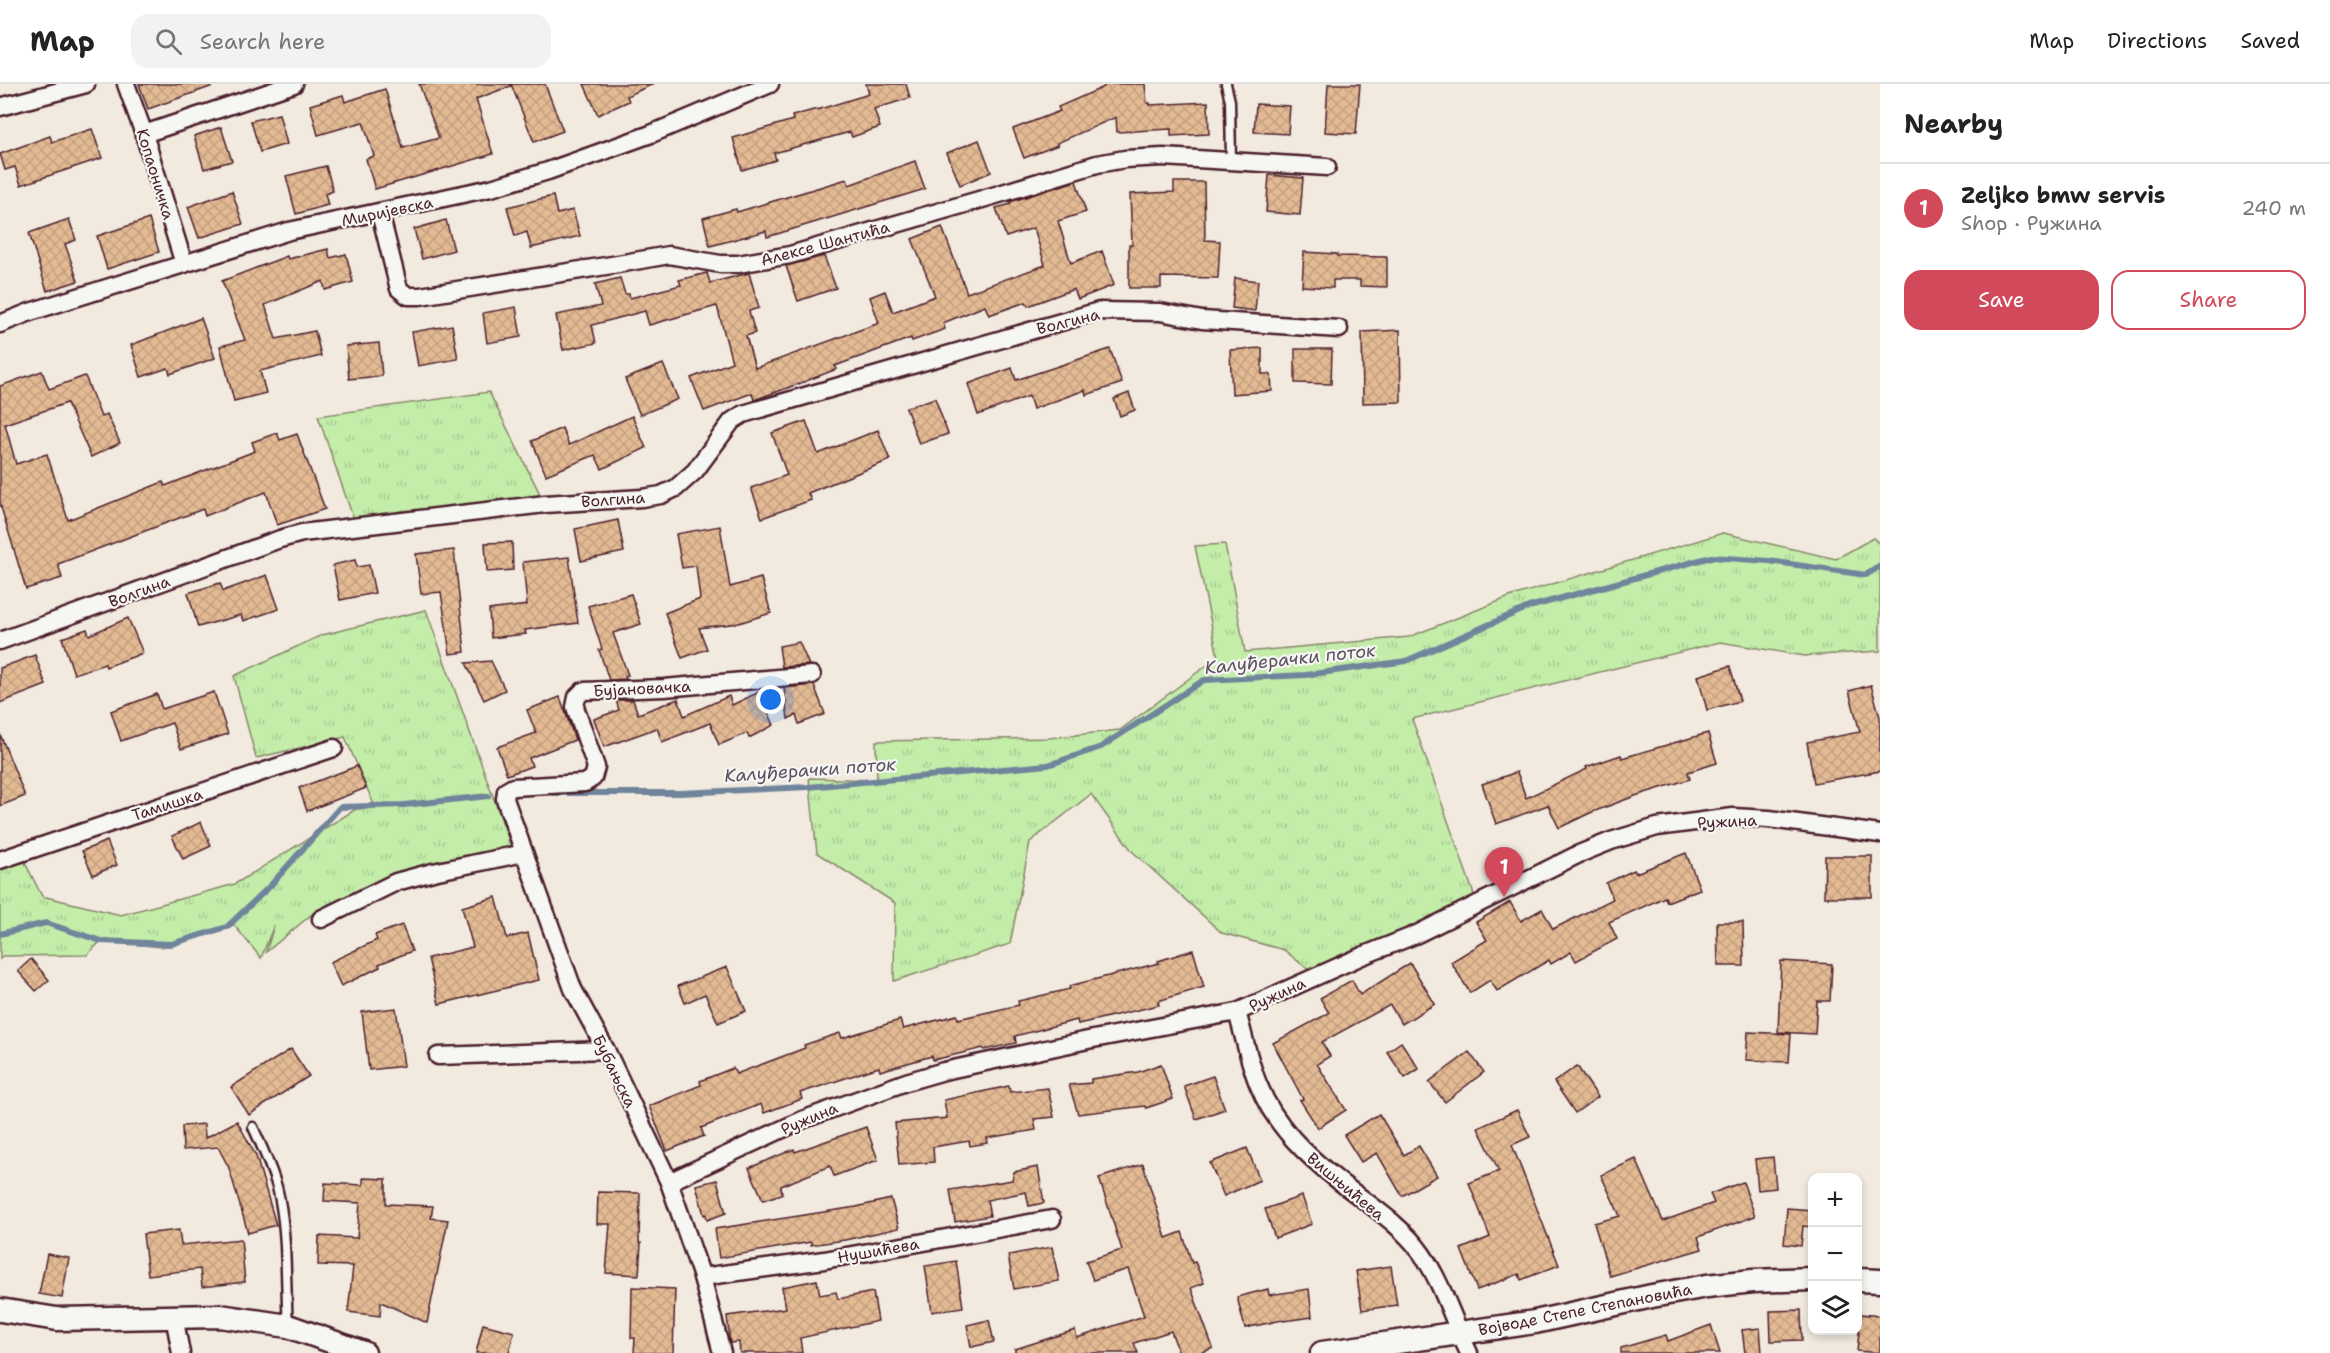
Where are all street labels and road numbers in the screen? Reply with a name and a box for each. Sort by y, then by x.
street label: Копаоничка [132,126,179,222]
street label: Миријевска [340,192,435,231]
street label: Алексе Шантића [758,216,892,271]
street label: Волгина [1034,304,1102,339]
street label: Волгина [580,487,646,512]
street label: Волгина [105,571,173,612]
street label: Бујановачка [593,675,691,702]
street label: Тамишка [129,783,205,826]
street label: Ружина [1697,809,1758,834]
street label: Ружина [1246,972,1309,1017]
street label: Бубањска [588,1031,641,1111]
street label: Ружина [777,1097,841,1140]
street label: Вишњићева [1303,1148,1389,1225]
street label: Нушићева [836,1233,921,1268]
street label: Војводе Степе Степановића [1477,1278,1694,1341]

